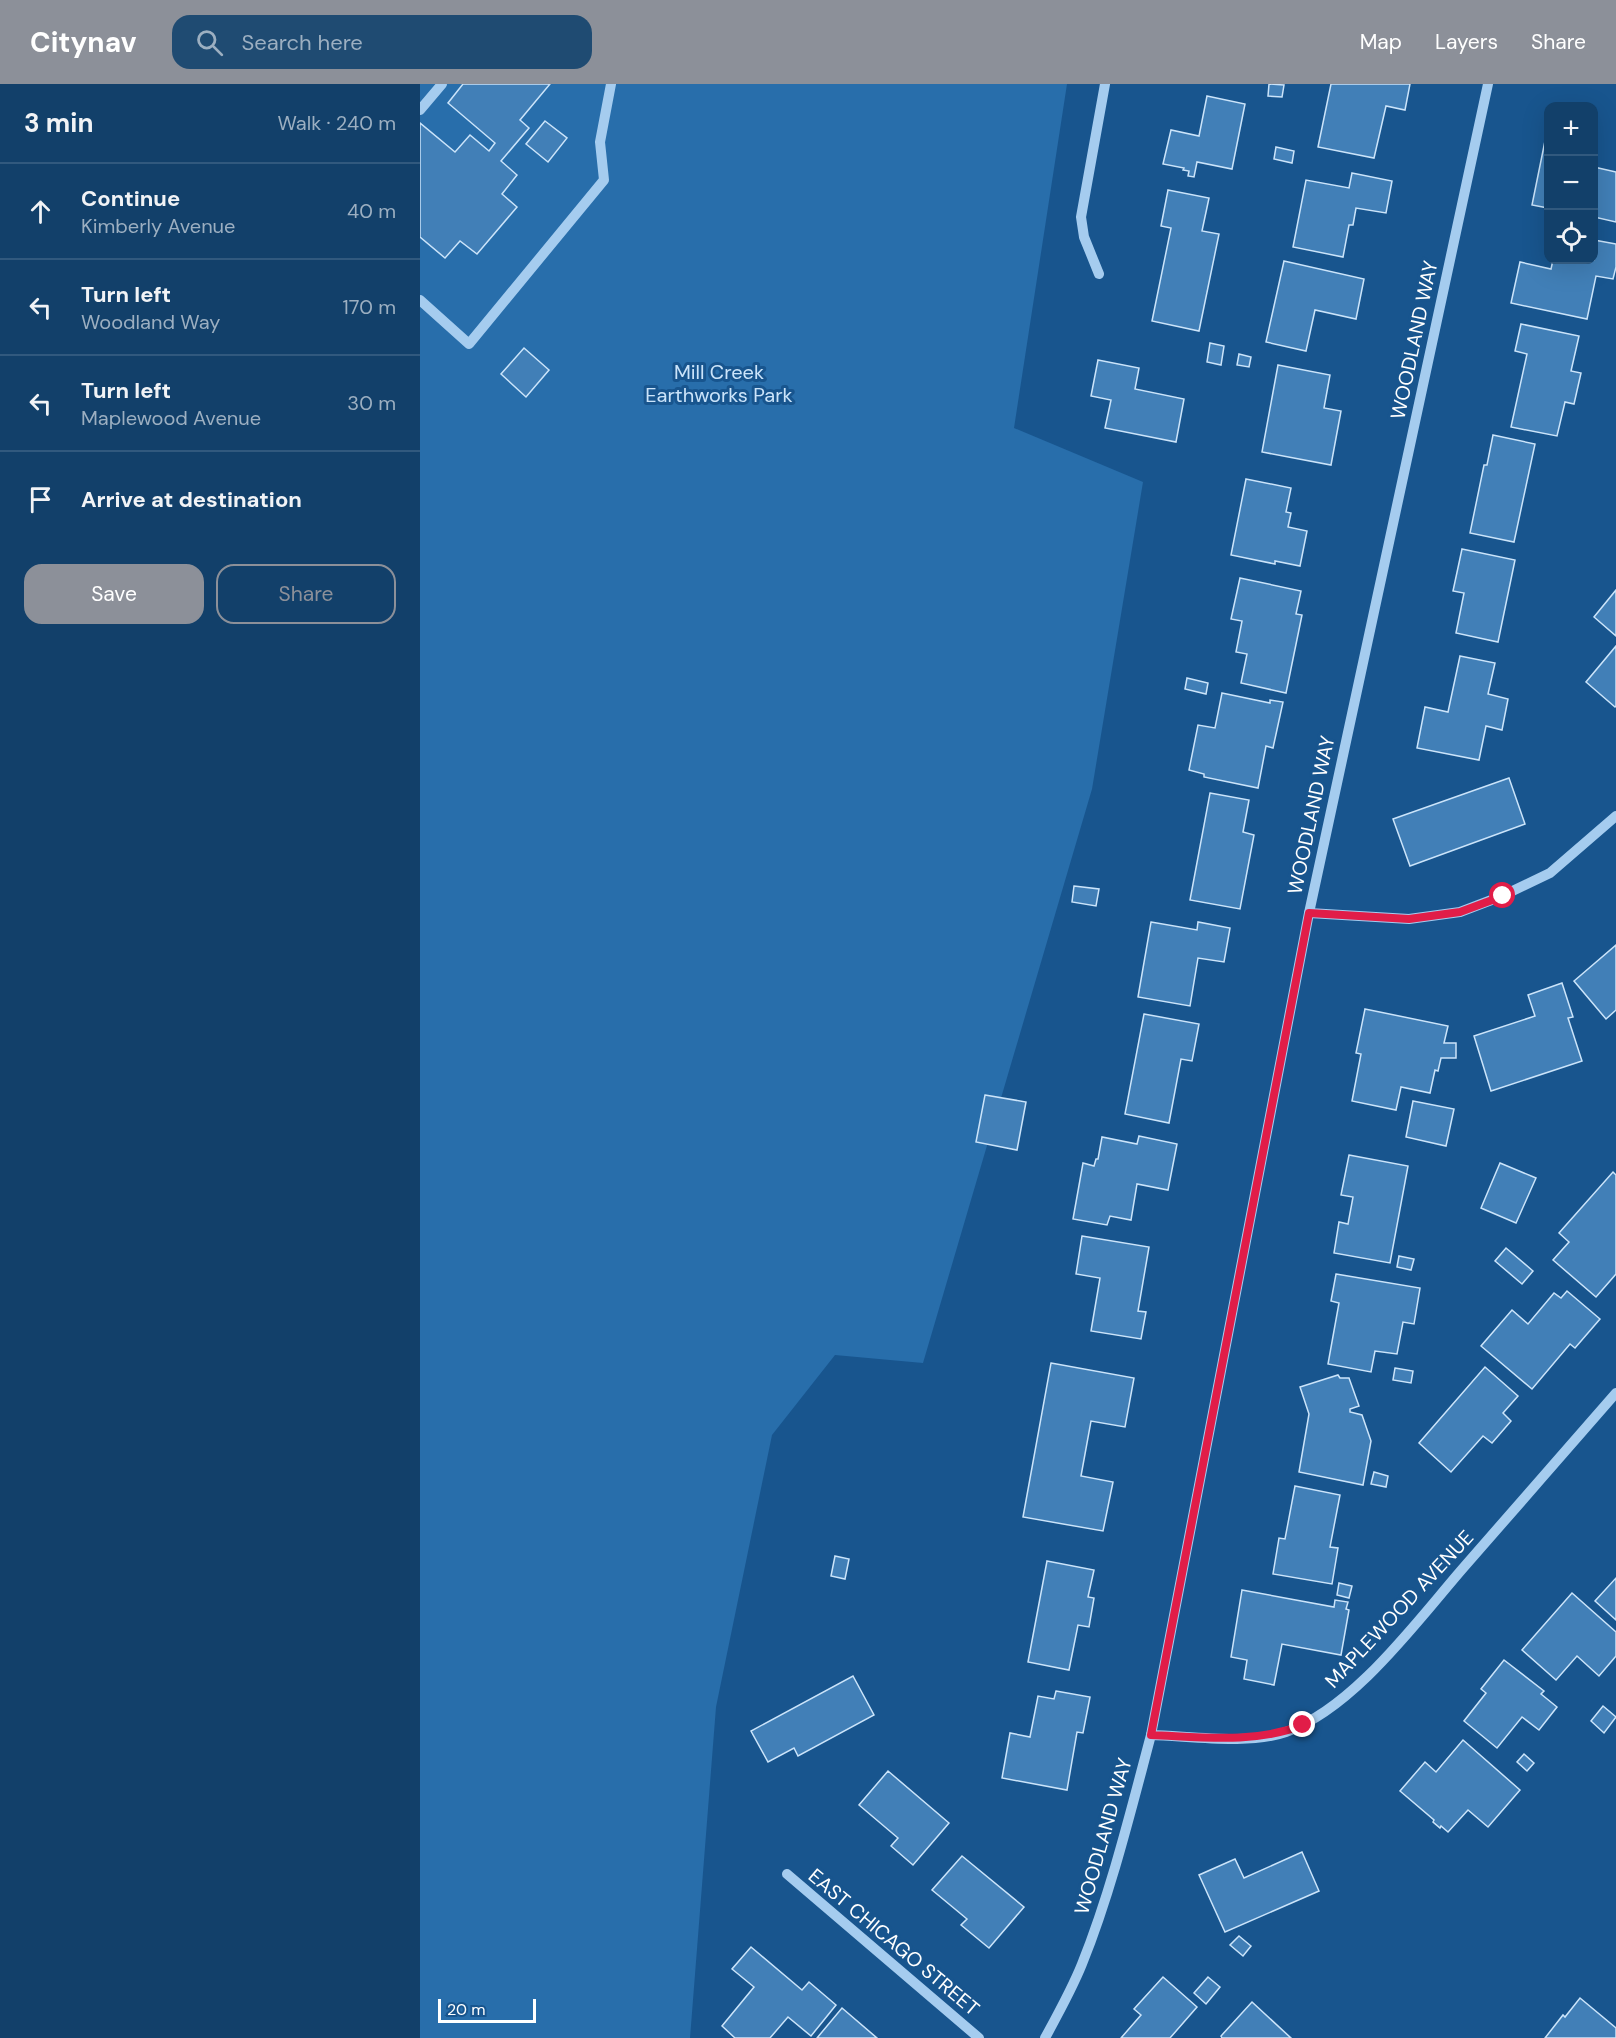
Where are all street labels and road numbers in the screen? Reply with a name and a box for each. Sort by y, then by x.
street label: WOODLAND WAY [1384,258,1444,422]
street label: WOODLAND WAY [1281,733,1341,897]
street label: MAPLEWOOD AVENUE [1319,1525,1479,1693]
street label: WOODLAND WAY [1068,1754,1138,1917]
street label: EAST CHICAGO STREET [803,1863,985,2021]

